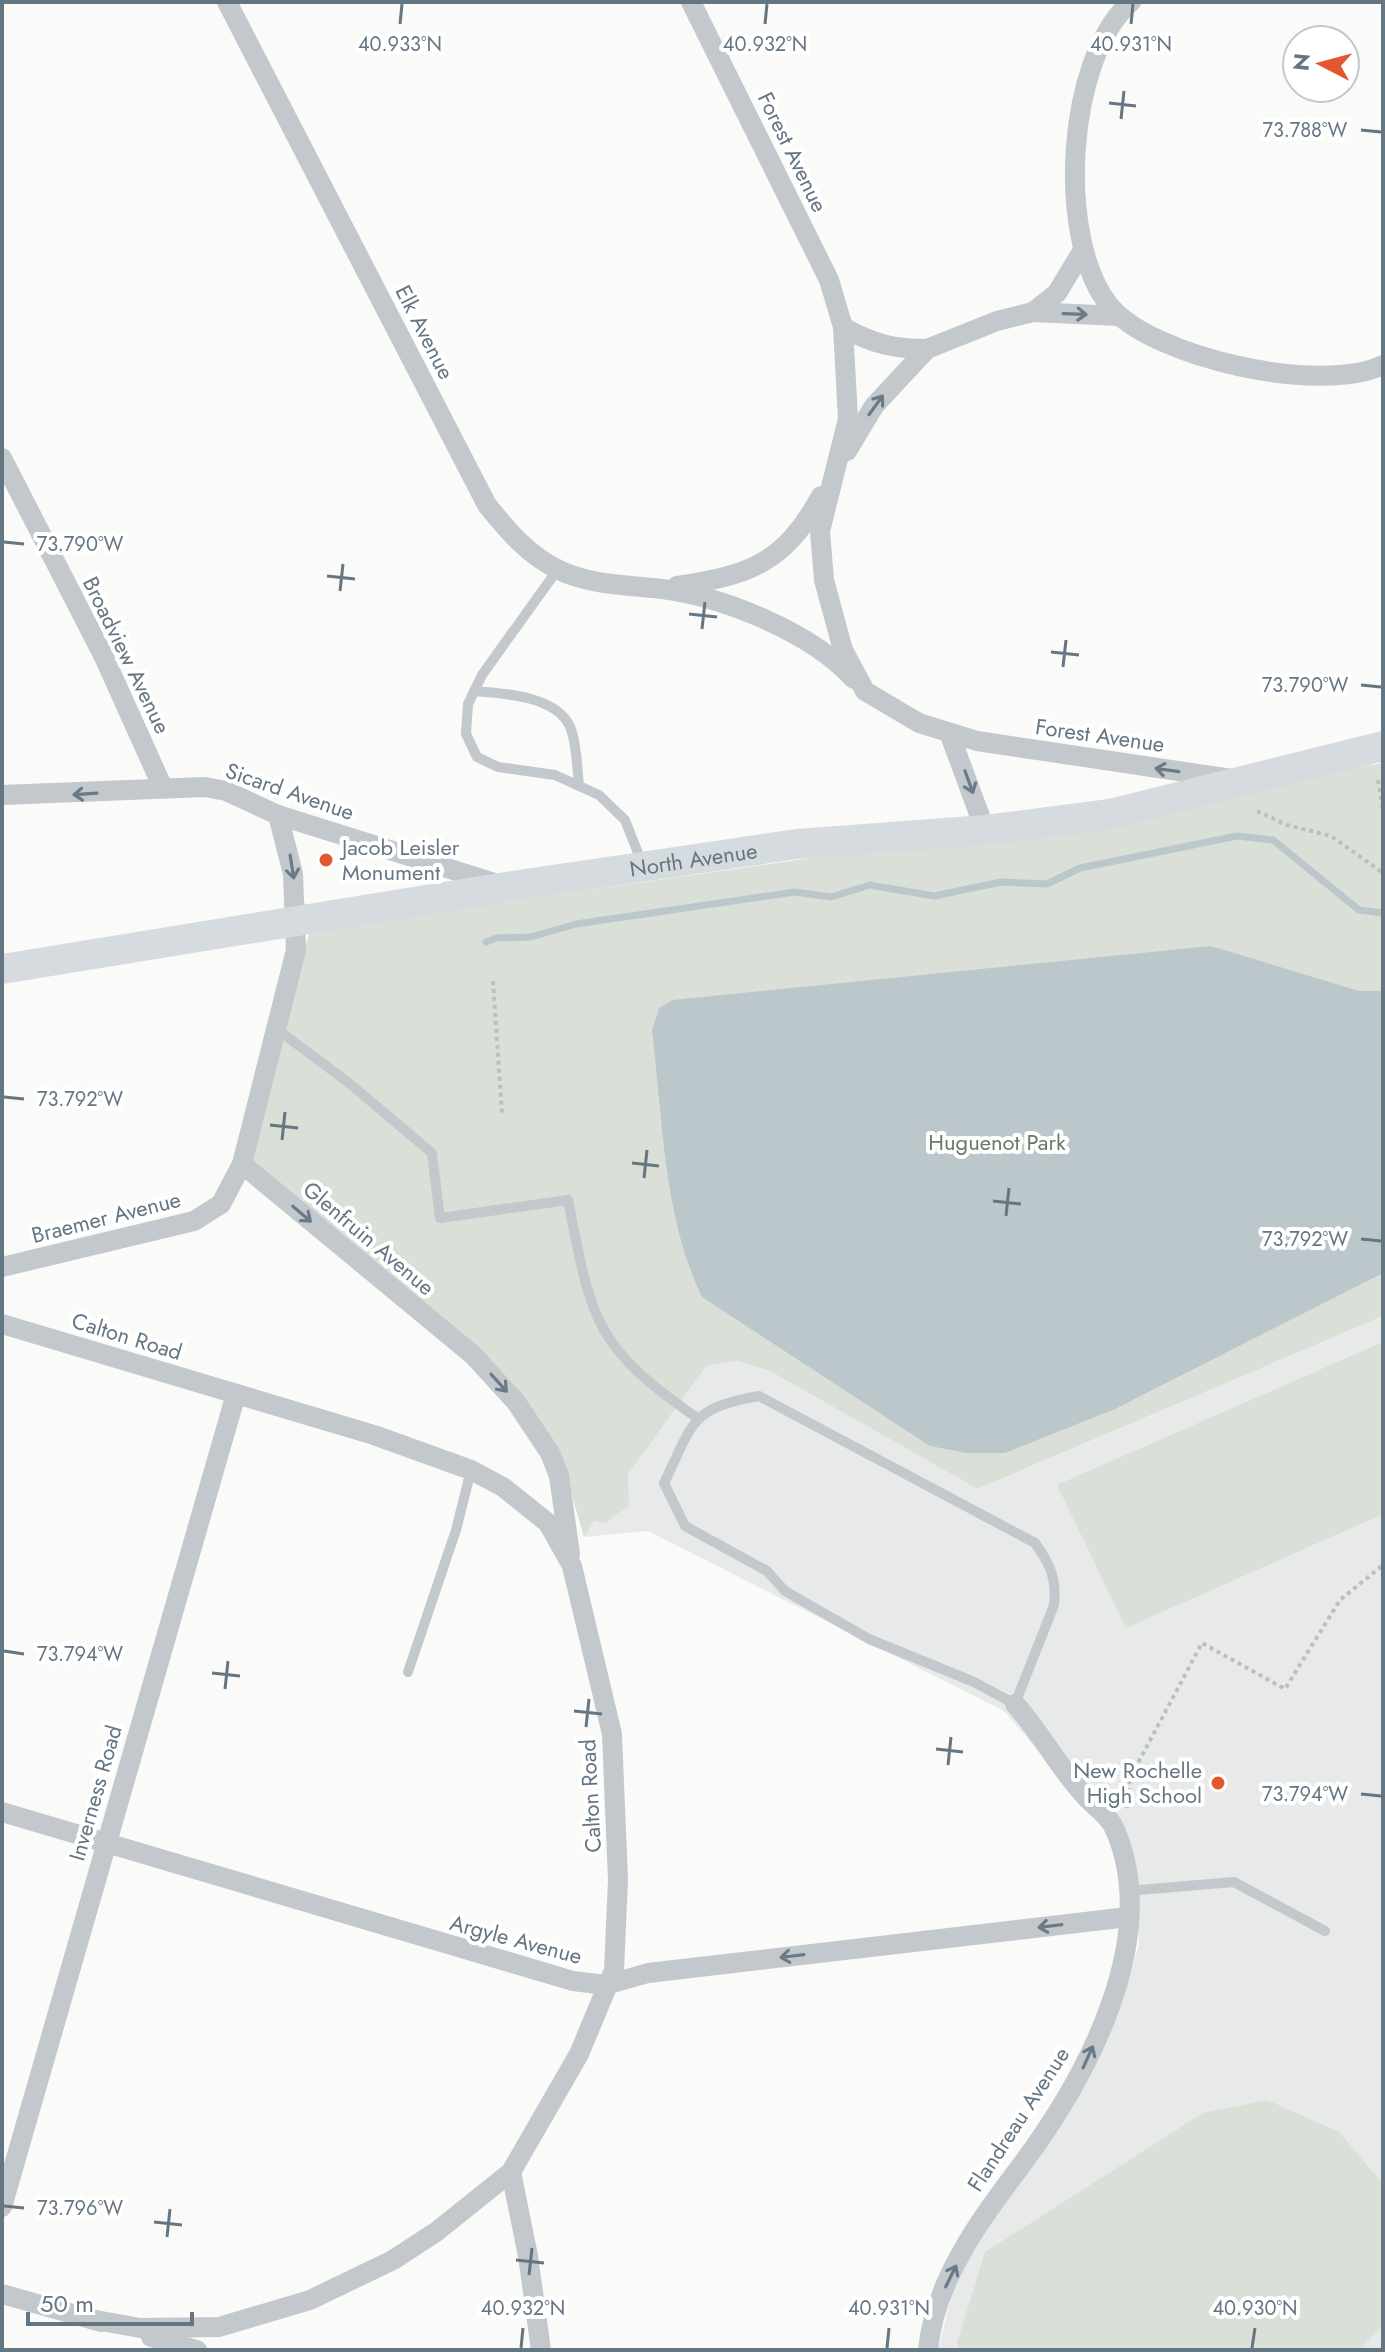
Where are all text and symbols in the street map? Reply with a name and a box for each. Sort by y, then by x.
north arrow [1281,24,1361,104]
text: 40.933°N [358,30,442,59]
text: 40.932°N [723,30,807,59]
text: 40.931°N [1090,30,1172,59]
text: N [1284,52,1318,72]
street label: Forest Avenue [750,86,836,218]
text: 73.788°W [1263,116,1348,145]
street label: Elk Avenue [388,279,462,385]
one-way arrow [1061,307,1088,322]
one-way arrow [867,395,884,416]
text: 73.790°W [37,530,123,559]
street label: Broadview Avenue [75,571,179,739]
text: 73.790°W [1262,671,1348,700]
street label: Forest Avenue [1033,710,1167,760]
street label: Sicard Avenue [221,754,359,828]
one-way arrow [1155,762,1180,777]
one-way arrow [962,769,977,794]
one-way arrow [72,787,99,802]
place label: Jacob Leisler Monument [339,831,460,888]
street label: North Avenue [627,834,759,885]
marker: Jacob Leisler Monument [317,851,335,869]
one-way arrow [285,854,300,879]
text: 73.792°W [37,1085,123,1114]
park label: Huguenot Park [928,1126,1066,1158]
street label: Glenfruin Avenue [296,1173,442,1303]
street label: Braemer Avenue [28,1183,184,1251]
one-way arrow [291,1205,312,1223]
text: 73.792°W [1262,1225,1348,1254]
street label: Calton Road [68,1304,186,1368]
one-way arrow [489,1373,507,1393]
text: 73.794°W [37,1640,123,1669]
street label: Inverness Road [60,1721,130,1865]
street label: Calton Road [571,1738,609,1854]
place label: New Rochelle High School [1073,1754,1202,1811]
marker: New Rochelle High School [1209,1774,1227,1792]
text: 73.794°W [1262,1780,1348,1809]
street label: Argyle Avenue [446,1906,586,1972]
one-way arrow [1037,1918,1064,1933]
one-way arrow [779,1948,806,1963]
street label: Flandreau Avenue [959,2040,1077,2198]
one-way arrow [1081,2045,1096,2069]
text: 73.796°W [37,2194,123,2223]
one-way arrow [944,2265,959,2289]
scale bar [28,2276,192,2326]
text: 50 m [40,2286,94,2321]
text: 40.932°N [481,2294,565,2323]
text: 40.931°N [848,2294,930,2323]
text: 40.930°N [1212,2294,1298,2323]

